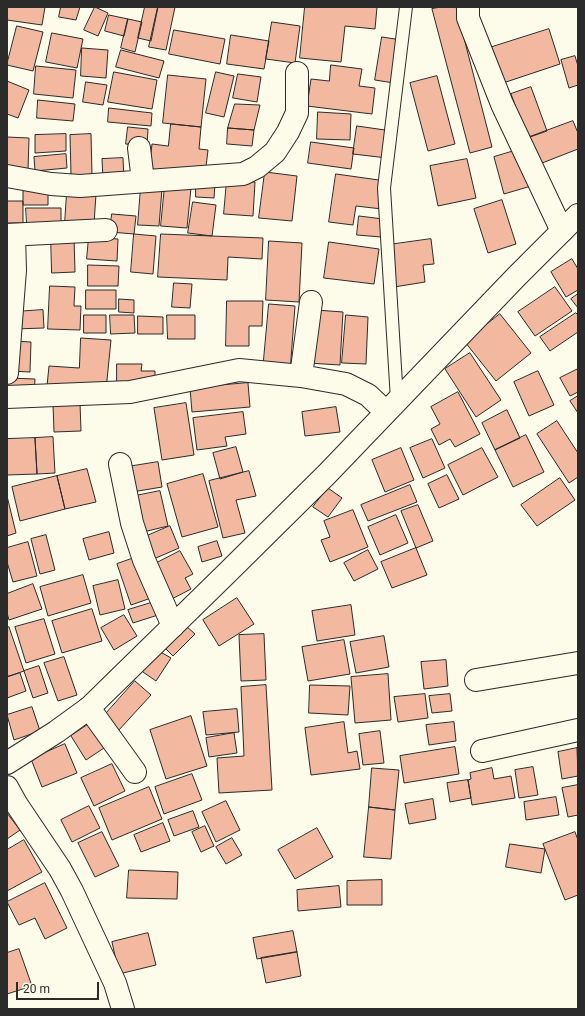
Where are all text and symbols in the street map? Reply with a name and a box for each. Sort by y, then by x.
scale bar [18,974,101,1000]
text: 20 m [23,982,50,996]

